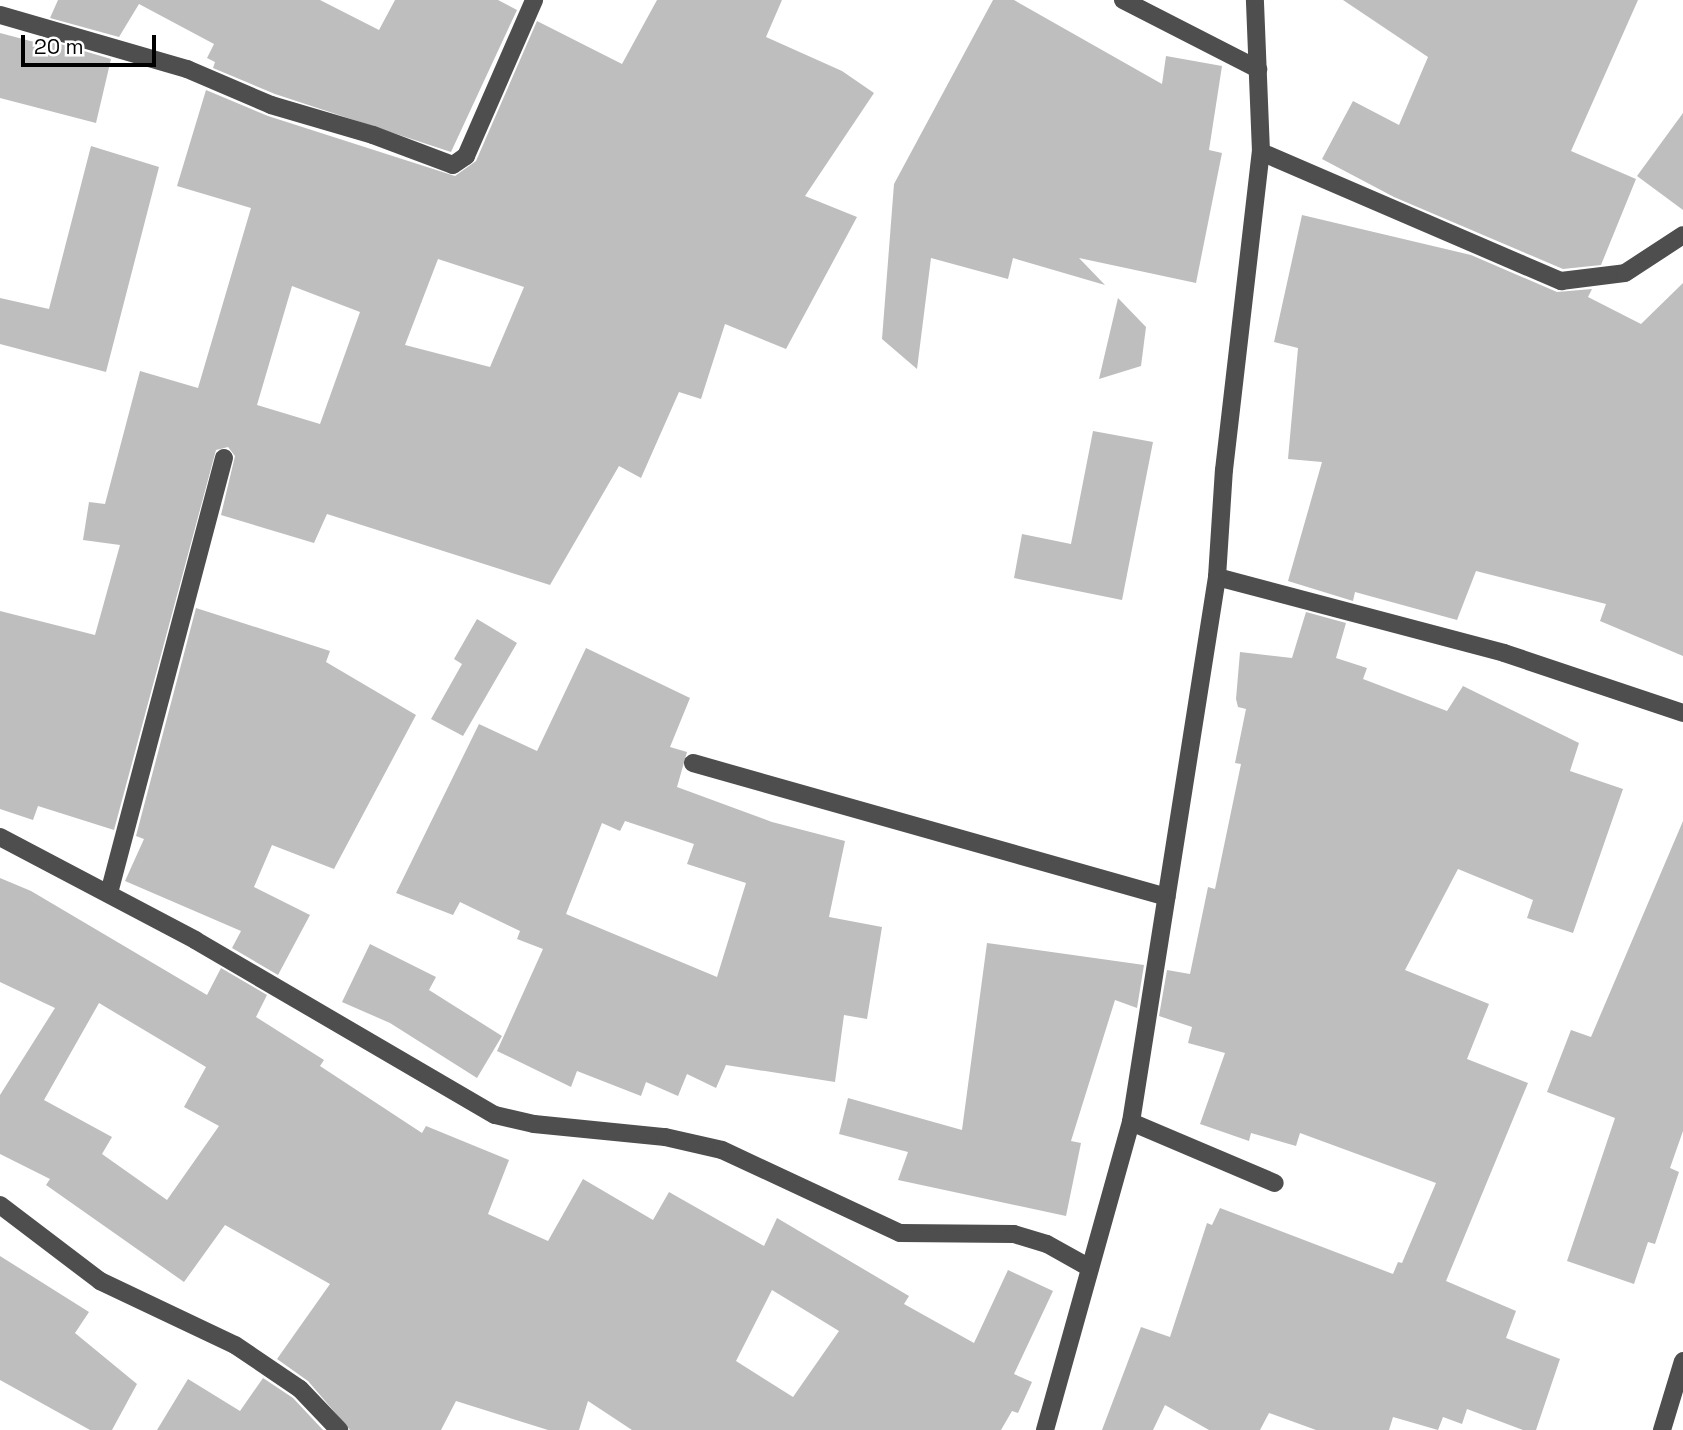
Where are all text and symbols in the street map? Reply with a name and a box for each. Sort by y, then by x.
scale bar [24,21,159,65]
text: 20 m [34,33,84,60]

